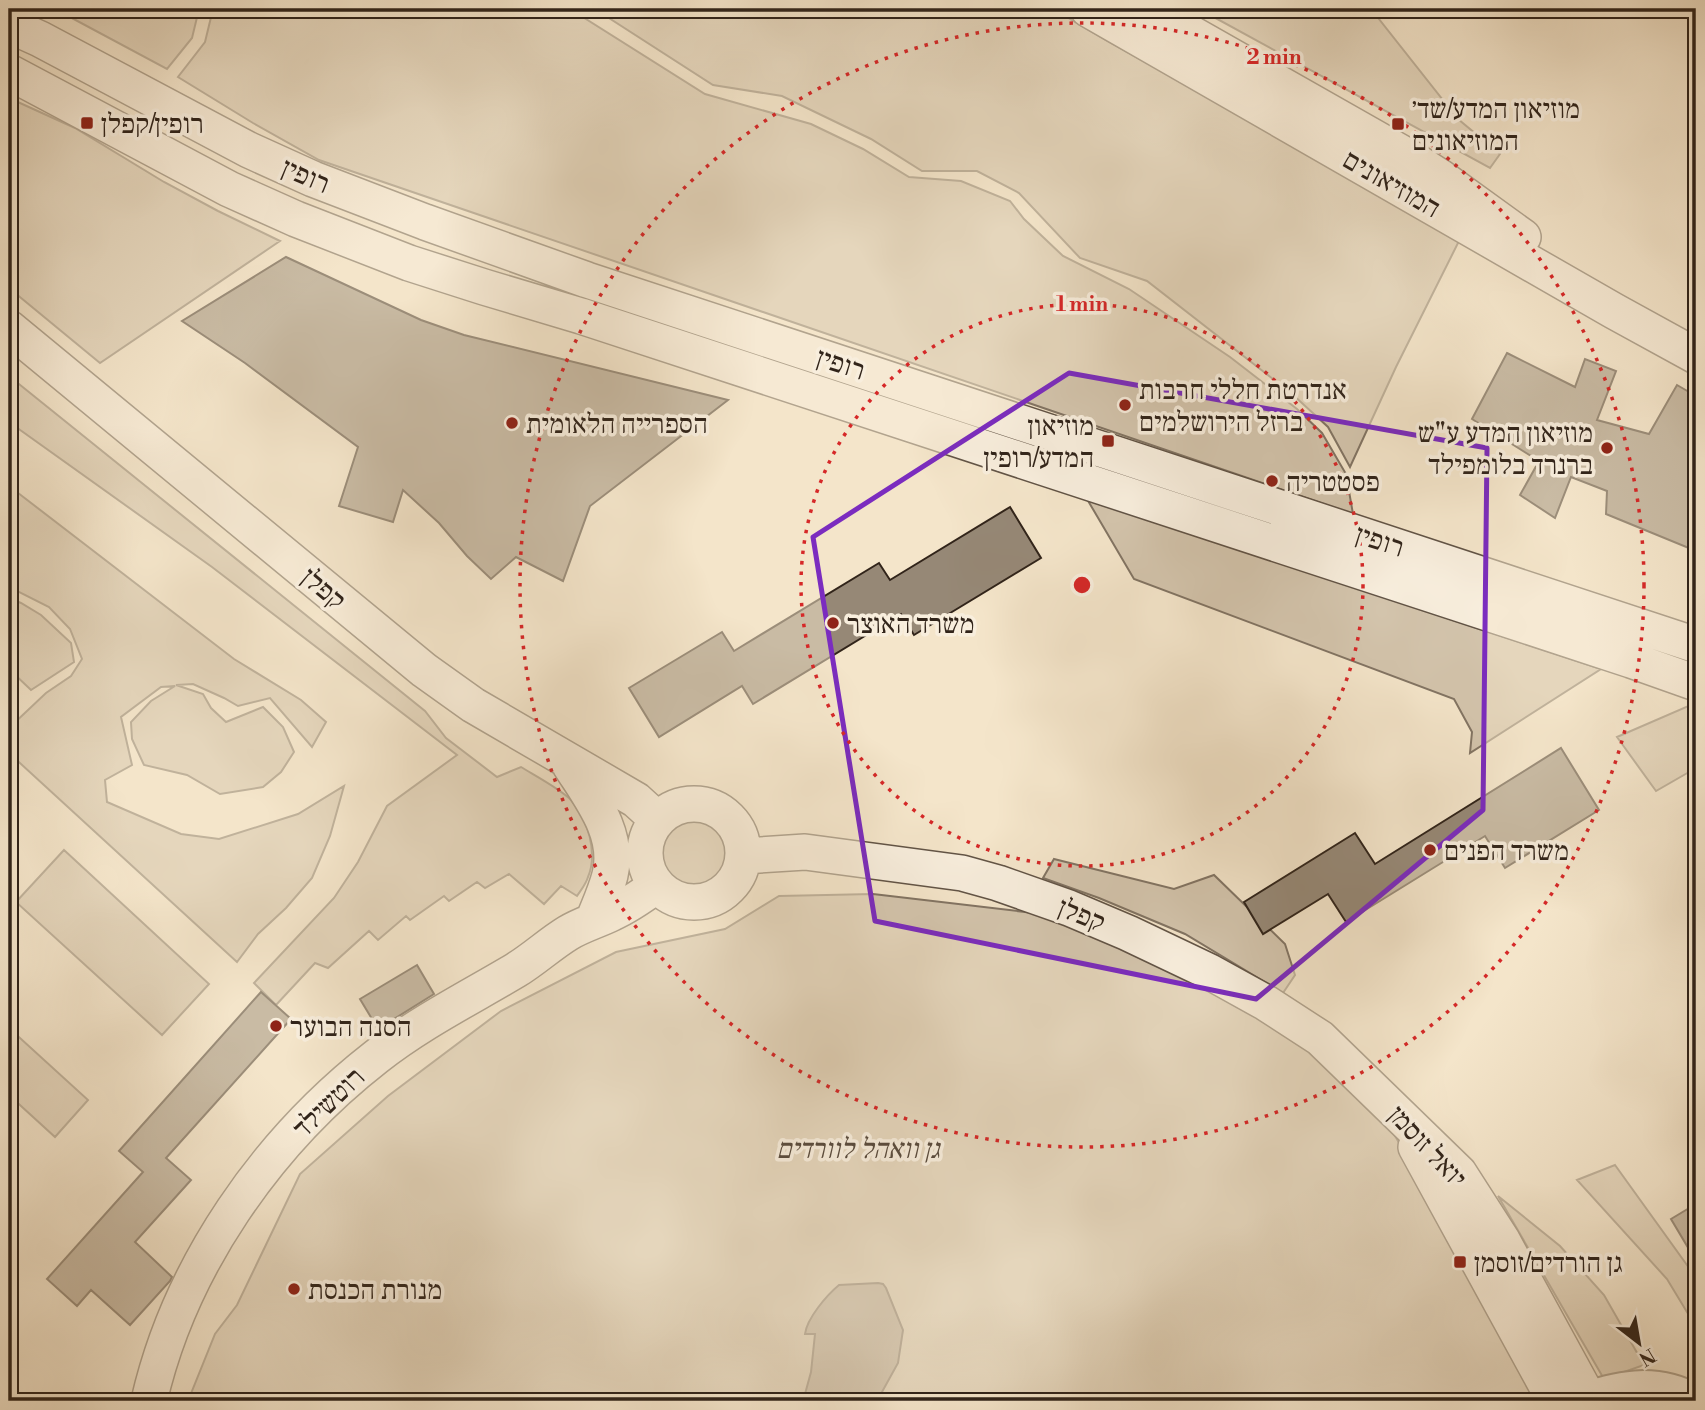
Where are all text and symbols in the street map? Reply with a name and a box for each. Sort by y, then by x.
text: 2 min [1246,45,1302,71]
place label: מוזיאון המדע/שד׳ המוזיאונים [1412,92,1580,159]
place label: רופין/קפלן [101,107,204,142]
marker: רופין/קפלן [79,115,95,131]
marker: מוזיאון המדע/שד׳ המוזיאונים [1390,116,1406,132]
street label: המוזיאונים [1336,142,1446,226]
street label: רופין [276,151,335,202]
text: 1 min [1056,292,1108,318]
street label: רופין [812,340,869,389]
place label: אנדרטת חללי חרבות ברזל הירושלמים [1139,373,1347,440]
marker: אנדרטת חללי חרבות ברזל הירושלמים [1117,397,1133,413]
place label: הספרייה הלאומית [526,407,708,442]
place label: מוזיאון המדע/רופין [984,409,1094,476]
marker: הספרייה הלאומית [504,415,520,431]
place label: מוזיאון המדע ע"ש ברנרד בלומפילד [1418,416,1593,483]
marker: מוזיאון המדע/רופין [1100,433,1116,449]
marker: מוזיאון המדע ע"ש ברנרד בלומפילד [1599,440,1615,456]
place label: פסטטריה [1286,465,1380,500]
marker: פסטטריה [1264,473,1280,489]
street label: רופין [1351,517,1408,566]
street label: קפלן [293,560,353,618]
centre of rings [1070,573,1094,597]
place label: משרד האוצר [847,607,975,642]
marker: משרד האוצר [825,615,841,631]
place label: משרד הפנים [1444,834,1569,869]
marker: משרד הפנים [1422,842,1438,858]
street label: קפלן [1053,890,1110,941]
place label: הסנה הבוער [290,1010,412,1045]
marker: הסנה הבוער [268,1018,284,1034]
street label: רוטשילד [286,1060,372,1146]
street label: יואל זוסמן [1380,1099,1474,1195]
park label: גן וואהל לוורדים [776,1132,941,1167]
place label: גן הורדים/זוסמן [1474,1246,1623,1281]
marker: גן הורדים/זוסמן [1452,1254,1468,1270]
place label: מנורת הכנסת [308,1273,442,1308]
marker: מנורת הכנסת [286,1281,302,1297]
north arrow [1604,1308,1674,1378]
text: N [1635,1343,1660,1371]

